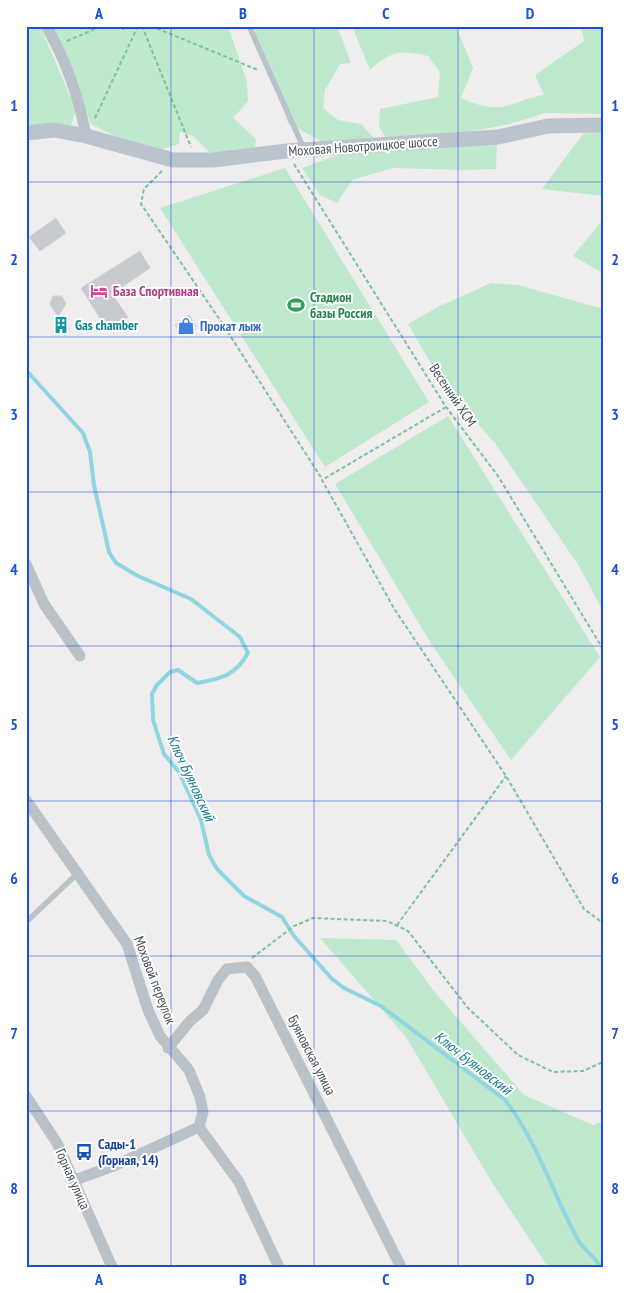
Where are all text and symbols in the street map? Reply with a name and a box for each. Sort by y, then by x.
text: A [94,3,104,23]
text: B [239,3,247,23]
text: C [382,3,390,23]
text: D [526,3,535,23]
text: 1 [10,95,18,115]
text: 1 [611,95,619,115]
street label: Моховая Новотроицкое шоссе [288,132,439,160]
text: 2 [10,249,18,269]
text: 2 [611,249,619,269]
hotel icon: База Спортивная [89,281,109,301]
place label: База Спортивная [113,282,199,300]
place label: Стадион базы Россия [310,288,373,322]
sports icon: Стадион базы Россия [286,295,306,315]
building icon: Gas chamber [51,315,71,335]
place label: Gas chamber [75,316,139,334]
shop icon: Прокат лыж [176,316,196,336]
place label: Прокат лыж [200,317,262,335]
street label: Весенний ХСМ [425,360,481,430]
text: 3 [10,404,18,424]
text: 3 [611,404,619,424]
text: 4 [10,559,18,579]
text: 4 [611,559,619,579]
text: 5 [10,714,18,734]
text: 5 [611,714,619,734]
water label: Ключ Буяновский [163,732,220,825]
text: 6 [10,868,18,888]
text: 6 [611,868,619,888]
street label: Моховой переулок [130,933,180,1027]
street label: Буяновская улица [284,1012,340,1098]
text: 7 [10,1023,18,1043]
text: 7 [611,1023,619,1043]
water label: Ключ Буяновский [431,1027,517,1099]
place label: Сады-1 (Горная, 14) [98,1135,159,1169]
bus stop icon: Сады-1 (Горная, 14) [74,1142,94,1162]
street label: Горная улица [52,1146,94,1212]
text: 8 [10,1178,18,1198]
text: 8 [611,1178,619,1198]
text: A [94,1269,104,1289]
text: B [239,1269,247,1289]
text: C [382,1269,390,1289]
text: D [526,1269,535,1289]

